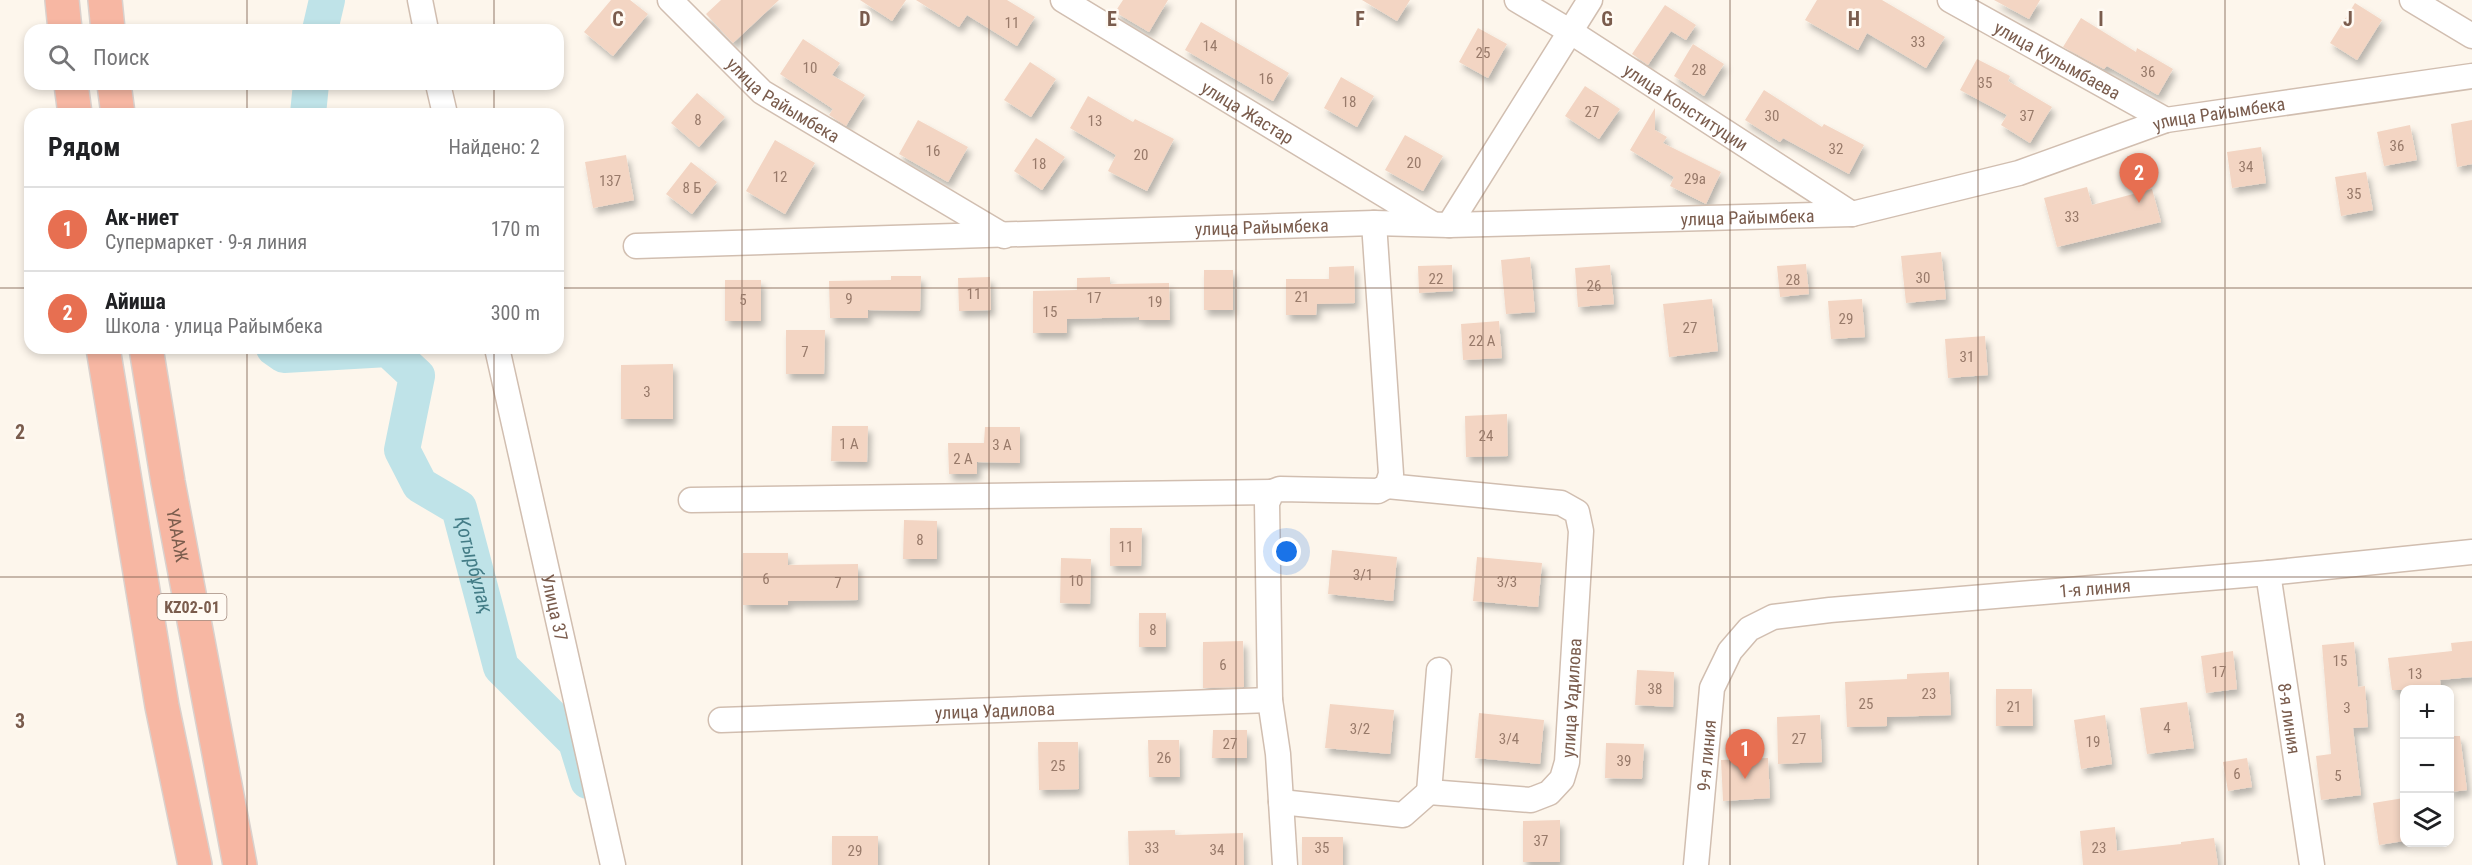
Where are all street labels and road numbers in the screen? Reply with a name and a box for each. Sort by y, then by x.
street label: улица Кулымбаева [1991,16,2124,103]
street label: улица Райымбека [723,53,844,146]
street label: улица Конституции [1620,59,1752,155]
street label: улица Жастар [1198,76,1298,148]
street label: улица Райымбека [2150,93,2286,135]
street label: улица Райымбека [1680,205,1815,229]
street label: улица Райымбека [1195,214,1329,239]
street label: ҮАААЖ [163,507,193,564]
street label: Улица 37 [538,572,573,643]
street label: 1-я линия [2058,574,2131,601]
road number: KZ02-01 [158,594,226,620]
street label: улица Уадилова [1557,637,1585,758]
street label: 8-я линия [2274,681,2306,755]
street label: улица Уадилова [934,697,1055,723]
street label: 9-я линия [1692,719,1720,792]

